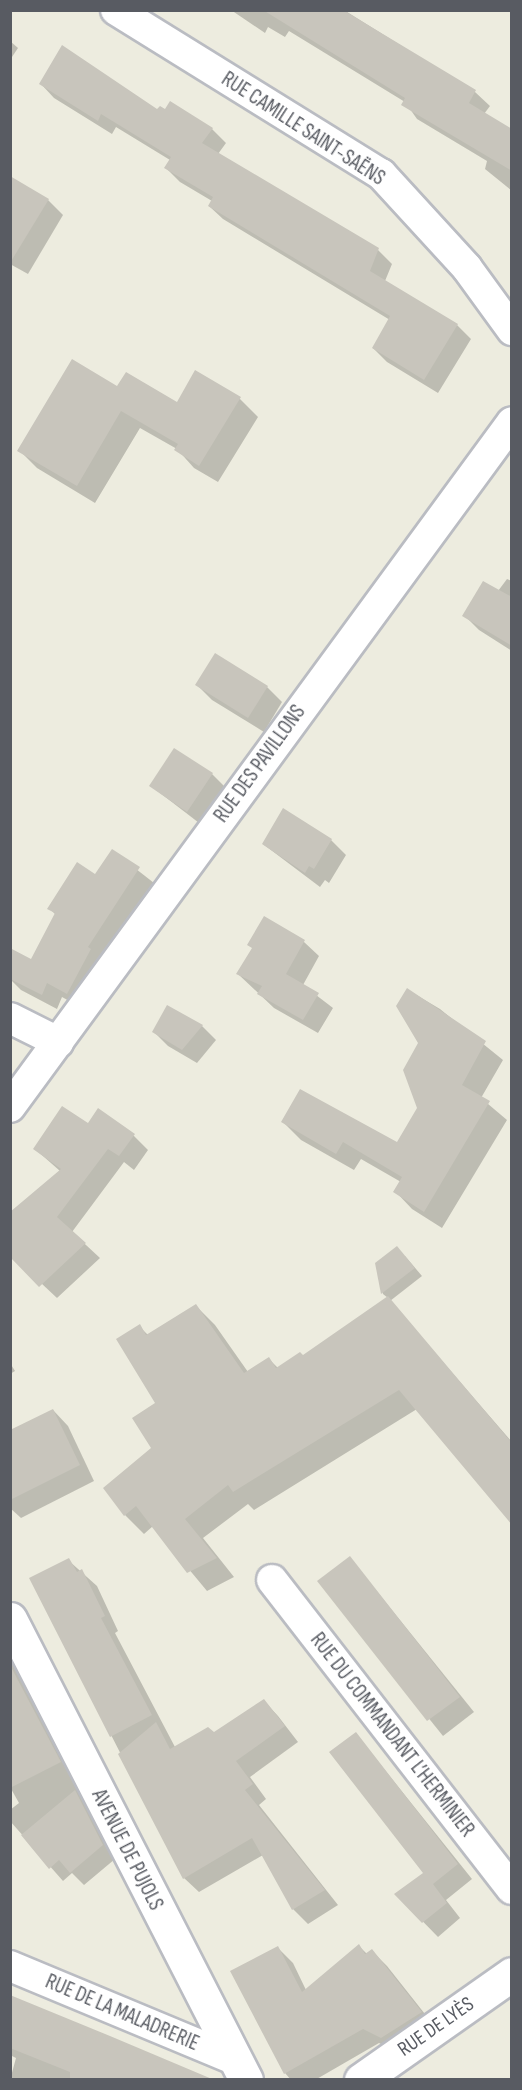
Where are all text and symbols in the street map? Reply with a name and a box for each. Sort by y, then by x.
street label: RUE CAMILLE SAINT-SAËNS [217,67,389,191]
street label: RUE DES PAVILLONS [209,700,311,828]
street label: RUE DU COMMANDANT L’HERMINIER [305,1628,479,1842]
street label: AVENUE DE PUJOLS [86,1785,168,1915]
street label: RUE DE LA MALADRERIE [41,1969,203,2057]
street label: RUE DE LYÈS [393,1992,479,2062]

